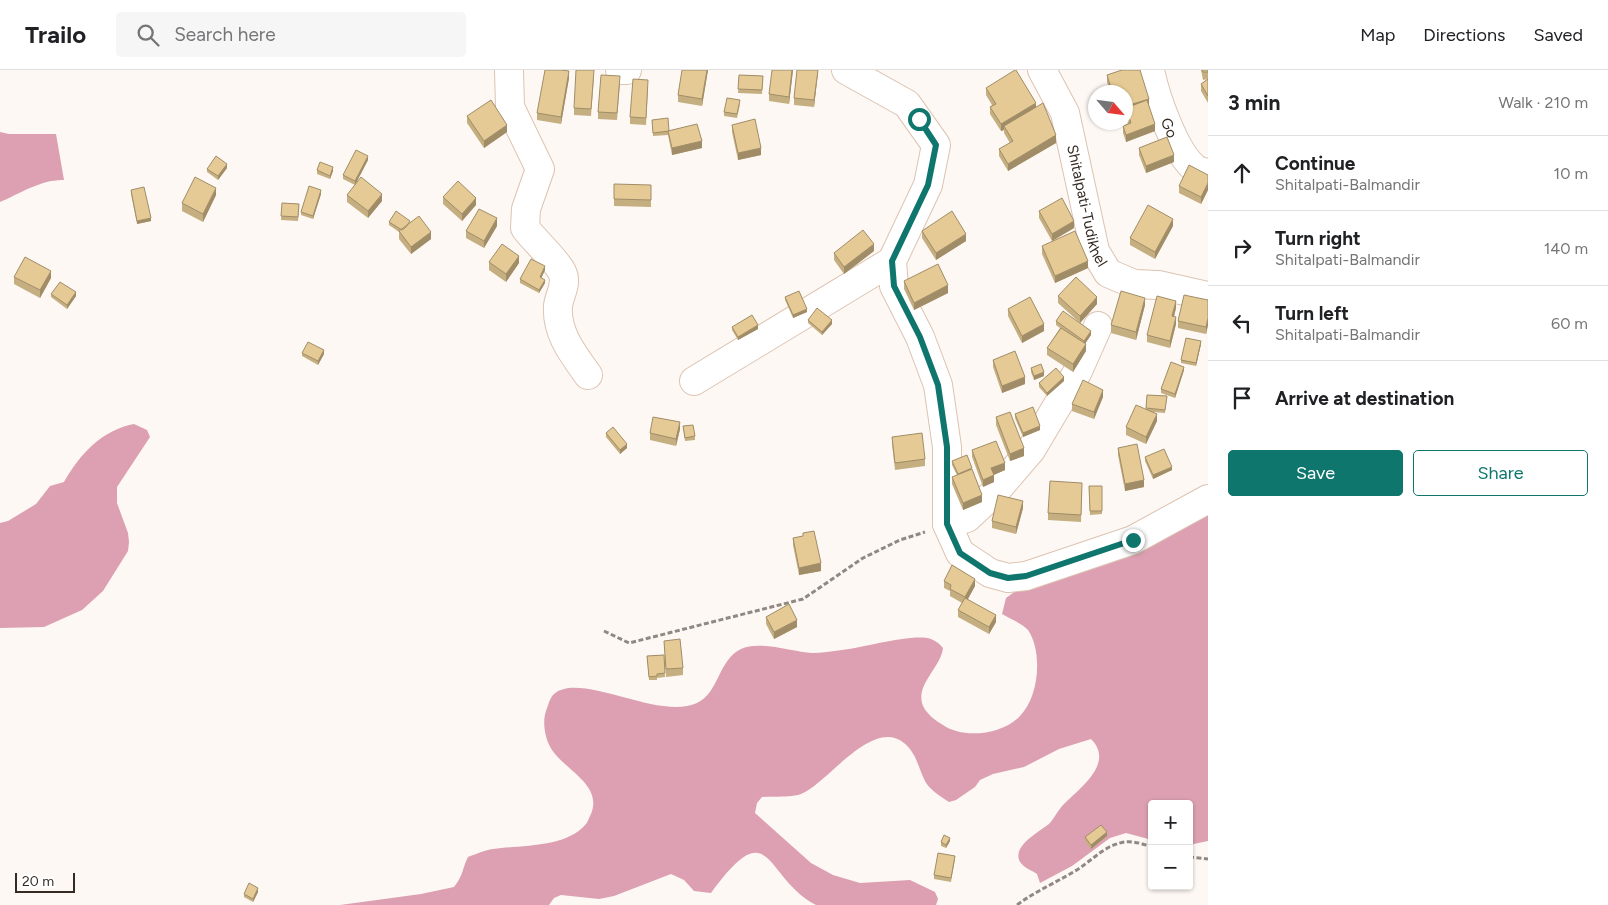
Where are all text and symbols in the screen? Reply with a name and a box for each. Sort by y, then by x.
search box [116,12,466,57]
text: Trailo [25,20,86,49]
icon: search [134,21,162,49]
text: Search here [174,23,276,46]
text: Map [1360,24,1395,46]
text: Directions [1423,24,1505,46]
text: Saved [1533,24,1583,46]
north arrow [1088,85,1133,130]
text: 3 min [1228,90,1280,115]
text: Walk · 210 m [1499,93,1588,112]
route start [908,108,931,131]
street label: Go [1157,115,1181,141]
street label: Shitalpati-Tudikhel [1063,143,1111,270]
text: Continue [1275,152,1355,175]
icon: ahead [1228,159,1256,187]
text: 10 m [1554,164,1588,183]
text: Shitalpati-Balmandir [1275,175,1420,194]
text: Turn right [1275,227,1361,250]
icon: right [1228,234,1256,262]
text: 140 m [1544,239,1588,258]
text: Shitalpati-Balmandir [1275,250,1420,269]
text: Turn left [1275,302,1349,325]
icon: left [1228,309,1256,337]
text: 60 m [1551,314,1588,333]
text: Shitalpati-Balmandir [1275,325,1420,344]
icon: arrive [1228,384,1256,412]
text: Arrive at destination [1275,387,1454,410]
button: Save [1228,450,1403,496]
button: Share [1413,450,1588,496]
route end [1122,529,1145,552]
map controls [1148,800,1193,890]
button: + [1148,800,1193,845]
button: − [1148,845,1193,890]
scale bar [15,870,75,893]
text: 20 m [22,873,54,890]

